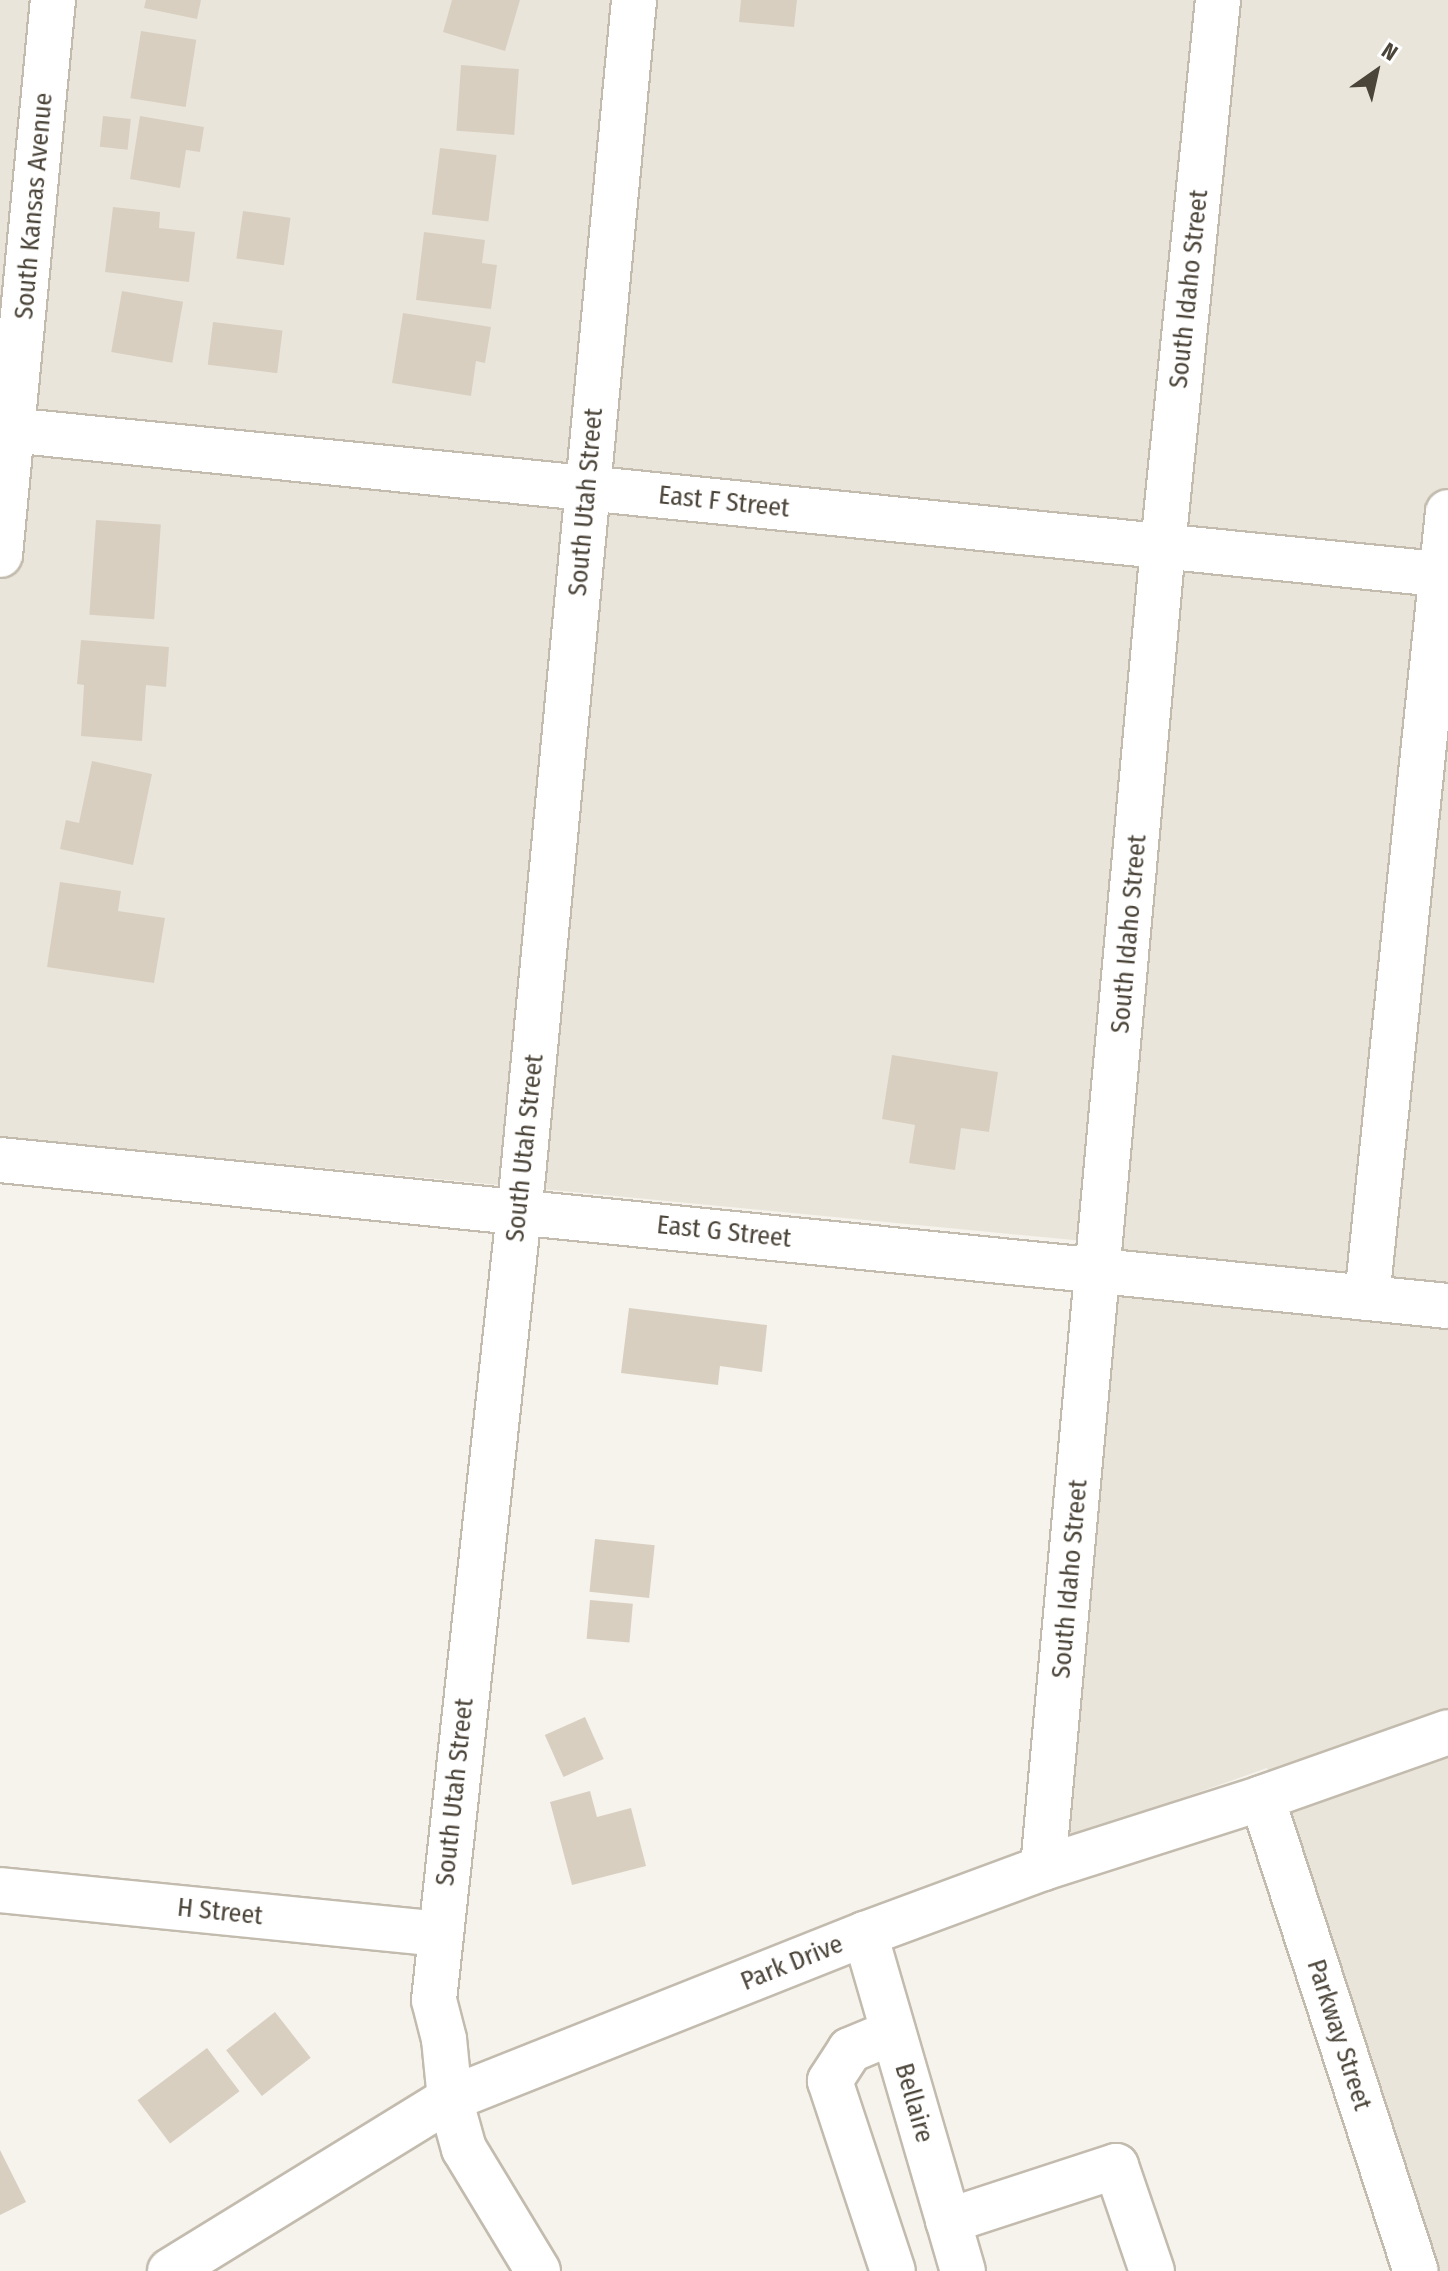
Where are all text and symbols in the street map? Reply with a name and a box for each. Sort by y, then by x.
north arrow [1336,32,1416,112]
text: N [1377,37,1403,67]
street label: South Kansas Avenue [9,91,59,321]
street label: South Idaho Street [1163,188,1215,390]
street label: South Utah Street [562,407,610,597]
street label: East F Street [657,480,791,524]
street label: South Idaho Street [1105,833,1153,1035]
street label: South Utah Street [500,1053,550,1243]
street label: East G Street [655,1209,793,1255]
street label: South Idaho Street [1046,1478,1094,1680]
street label: South Utah Street [430,1697,480,1887]
street label: H Street [176,1892,264,1932]
street label: Park Drive [736,1928,848,1998]
street label: Parkway Street [1300,1956,1378,2114]
street label: Bellaire [888,2060,940,2146]

